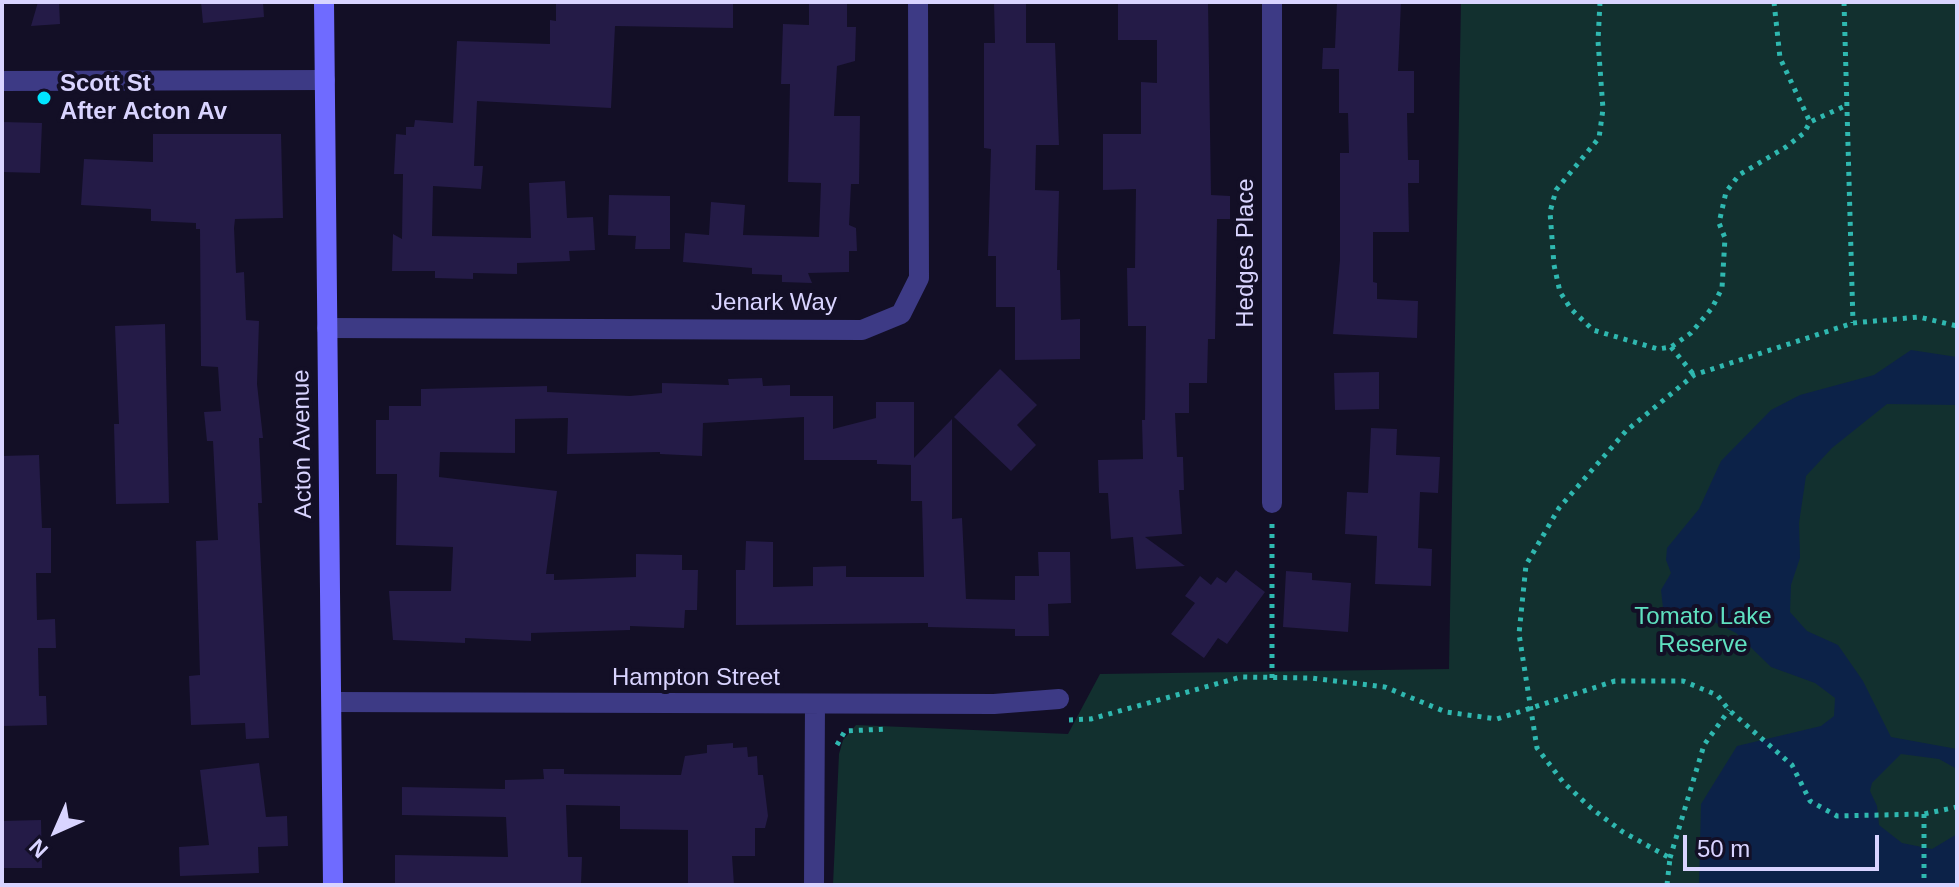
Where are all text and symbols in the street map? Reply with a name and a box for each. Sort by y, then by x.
place label: Scott St After Acton Av [60,70,227,126]
marker: Scott St After Acton Av [35,89,53,107]
street label: Hedges Place [1232,178,1260,328]
street label: Jenark Way [711,289,837,317]
street label: Acton Avenue [287,369,319,519]
park label: Tomato Lake Reserve [1634,603,1772,659]
street label: Hampton Street [612,664,780,692]
north arrow [16,791,96,871]
scale bar [1687,819,1883,869]
text: N [24,834,53,863]
text: 50 m [1697,835,1750,862]

